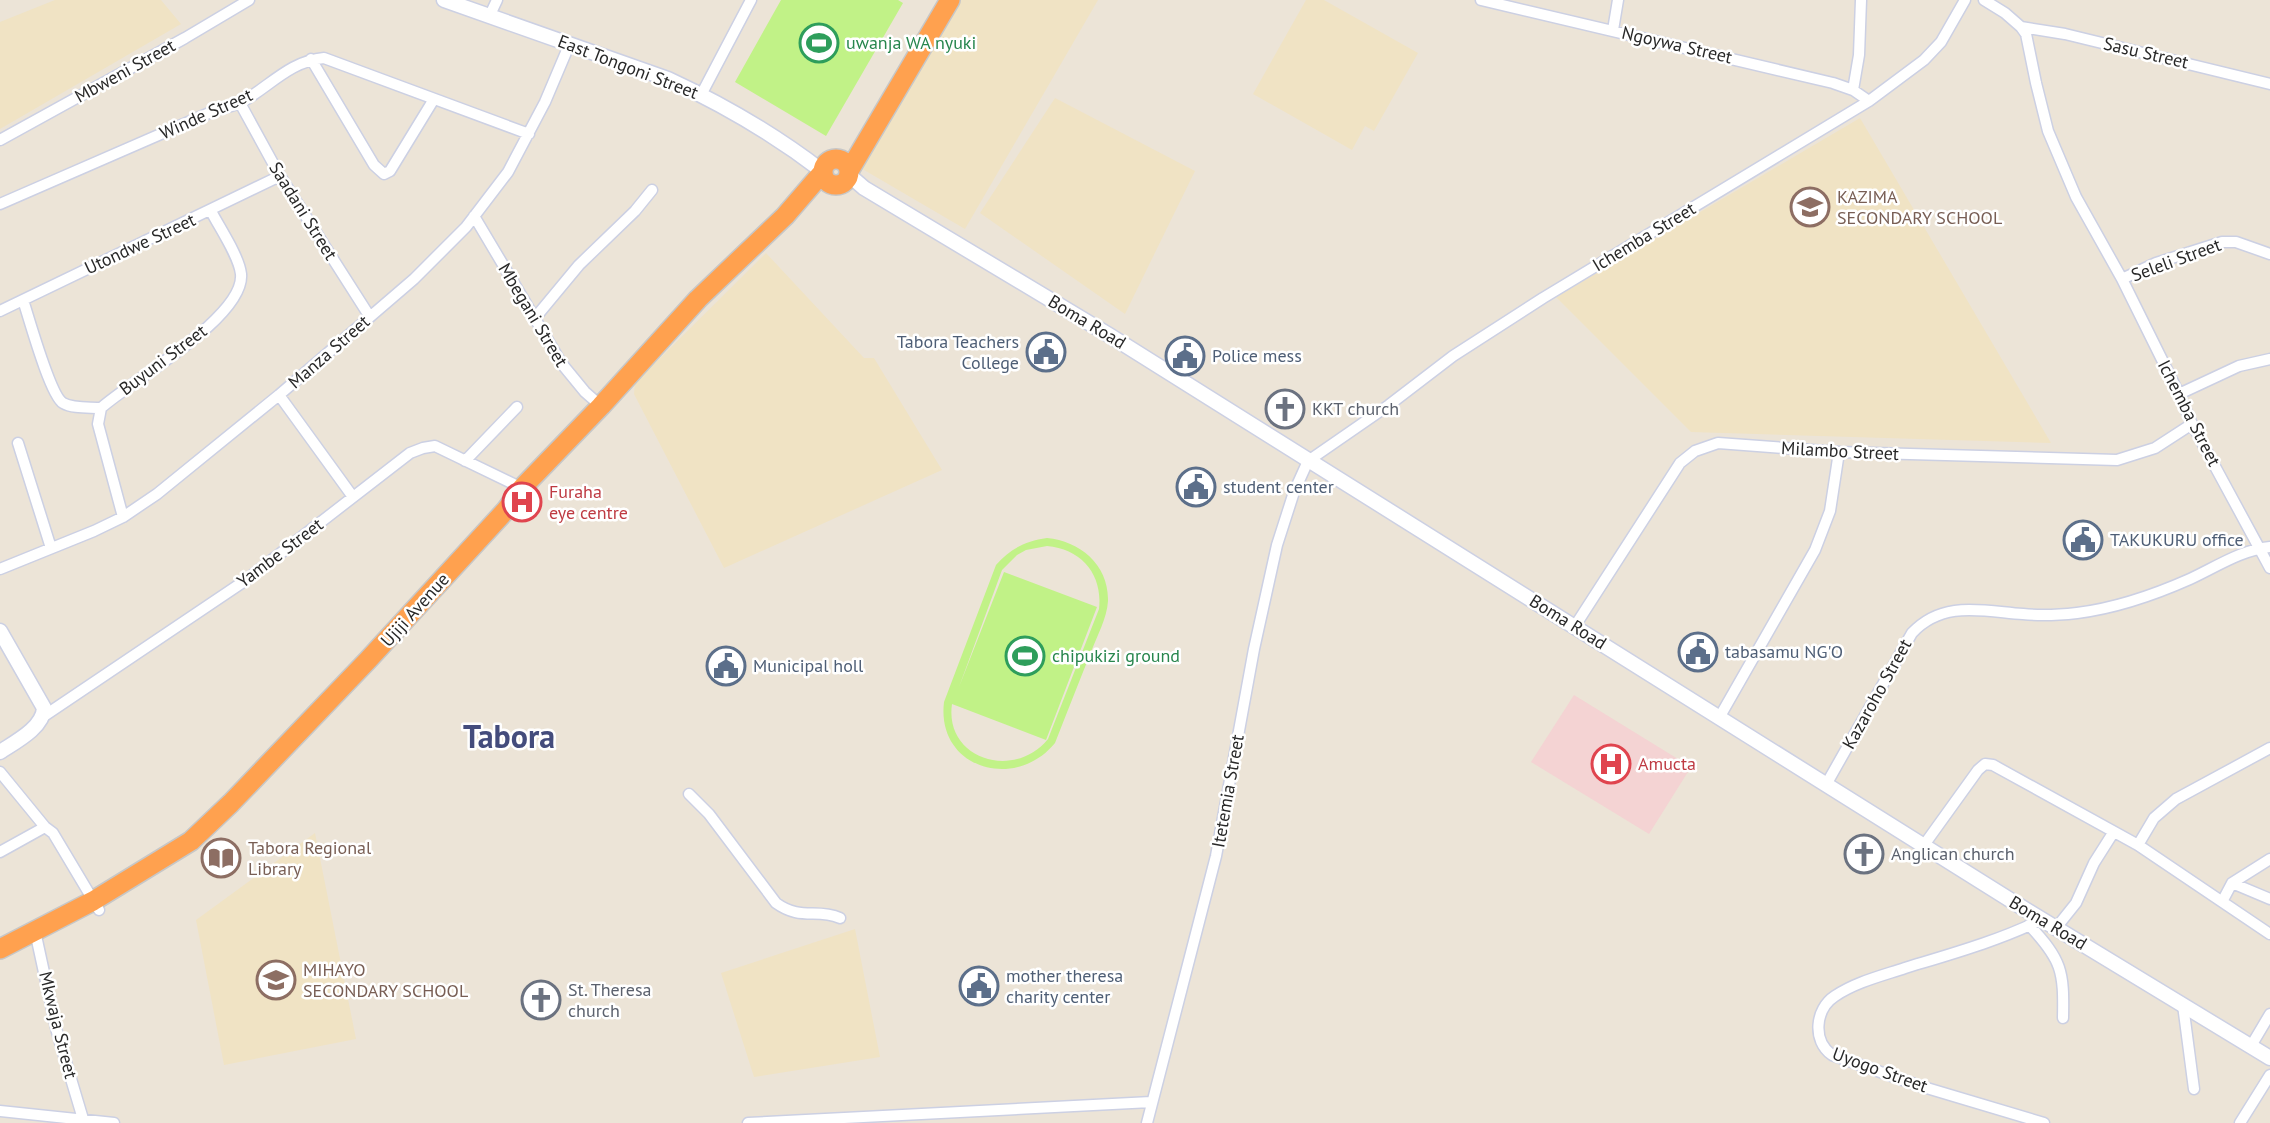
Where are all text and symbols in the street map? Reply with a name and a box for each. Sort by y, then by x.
street label: Ngoywa Street [1620,21,1735,68]
sports icon: uwanja WA nyuki [798,22,840,64]
street label: East Tongoni Street [555,29,702,104]
place label: uwanja WA nyuki [846,31,976,54]
street label: Sasu Street [2101,32,2191,73]
street label: Mbweni Street [70,34,179,108]
street label: Winde Street [156,83,256,144]
street label: Saadani Street [264,157,343,264]
place label: KAZIMA SECONDARY SCHOOL [1837,185,2002,229]
school or university icon: KAZIMA SECONDARY SCHOOL [1789,186,1831,228]
street label: Ichemba Street [1588,197,1700,276]
street label: Utondwe Street [81,208,199,279]
street label: Seleli Street [2128,233,2224,286]
street label: Mbegani Street [493,259,573,371]
street label: Boma Road [1044,289,1130,354]
street label: Manza Street [283,310,374,393]
street label: Buyuni Street [114,319,211,400]
place label: Tabora Teachers College [897,330,1019,374]
public building icon: Tabora Teachers College [1025,331,1067,373]
public building icon: Police mess [1164,335,1206,377]
place label: Police mess [1212,344,1302,367]
street label: Ichemba Street [2153,356,2226,470]
church icon: KKT church [1264,388,1306,430]
place label: KKT church [1312,397,1399,420]
street label: Milambo Street [1780,436,1900,465]
public building icon: student center [1175,466,1217,508]
place label: student center [1223,475,1334,498]
place label: Furaha eye centre [549,480,628,524]
hospital icon: Furaha eye centre [501,481,543,523]
street label: Yambe Street [232,513,327,592]
public building icon: TAKUKURU office [2062,519,2104,561]
place label: TAKUKURU office [2110,528,2244,551]
street label: Ujiji Avenue [375,568,454,651]
street label: Boma Road [1525,589,1611,654]
public building icon: tabasamu NG'O [1677,631,1719,673]
sports icon: chipukizi ground [1004,635,1046,677]
street label: Kazaroho Street [1837,635,1916,753]
place label: tabasamu NG'O [1725,640,1843,663]
place label: chipukizi ground [1052,644,1180,667]
public building icon: Municipal holl [705,645,747,687]
place label: Municipal holl [753,654,864,677]
district label: Tabora [463,715,555,757]
street label: Itetemia Street [1206,733,1249,849]
hospital icon: Amucta [1590,743,1632,785]
place label: Amucta [1638,752,1696,775]
church icon: Anglican church [1843,833,1885,875]
place label: Tabora Regional Library [248,836,372,880]
library icon: Tabora Regional Library [200,837,242,879]
place label: Anglican church [1891,842,2015,865]
street label: Boma Road [2005,890,2091,955]
place label: MIHAYO SECONDARY SCHOOL [303,958,468,1002]
school or university icon: MIHAYO SECONDARY SCHOOL [255,959,297,1001]
place label: mother theresa charity center [1006,964,1123,1008]
public building icon: mother theresa charity center [958,965,1000,1007]
street label: Mkwaja Street [34,969,83,1081]
place label: St. Theresa church [568,978,651,1022]
church icon: St. Theresa church [520,979,562,1021]
street label: Uyogo Street [1829,1042,1931,1097]

